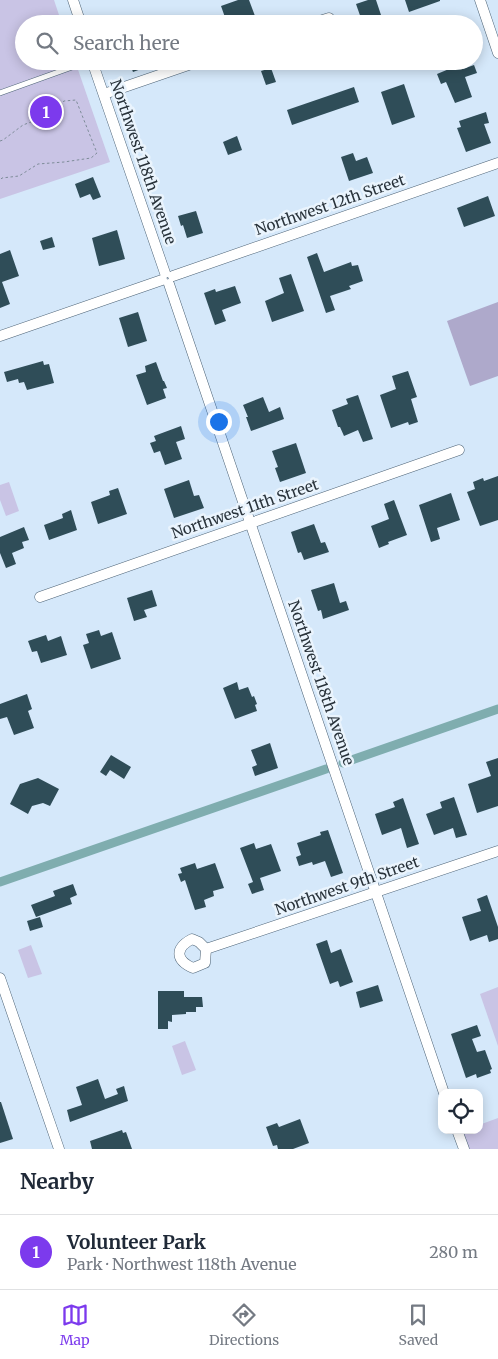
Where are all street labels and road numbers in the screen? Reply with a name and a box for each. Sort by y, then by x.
street label: Northwest 118th Avenue [106,77,181,247]
street label: Northwest 12th Street [252,170,407,239]
street label: Northwest 11th Street [169,474,321,543]
street label: Northwest 118th Avenue [284,598,359,768]
street label: Northwest 9th Street [272,852,421,919]

